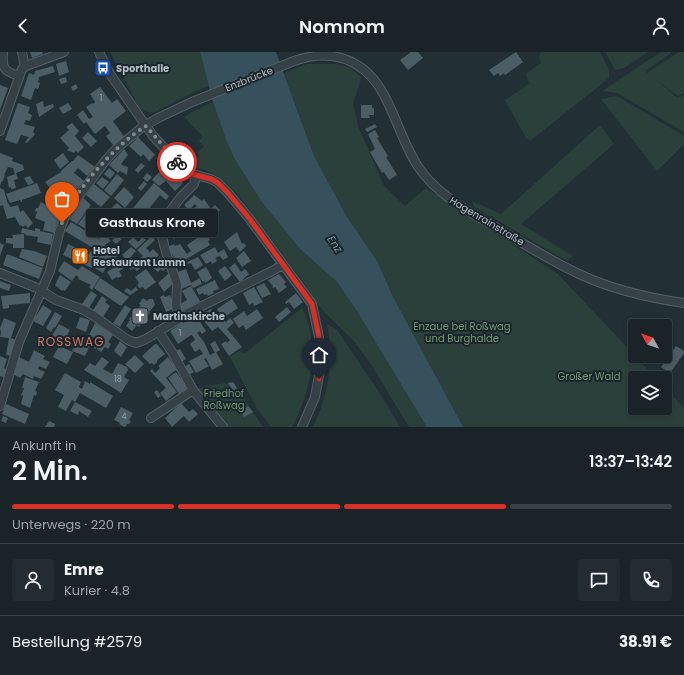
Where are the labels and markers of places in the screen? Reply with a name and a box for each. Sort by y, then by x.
bus stop icon: Sporthalle [93,58,113,78]
place label: Sporthalle [116,61,169,76]
pin [45,182,79,223]
callout: Gasthaus Krone [86,209,218,237]
place label: Hotel Restaurant Lamm [93,243,186,270]
restaurant icon: Hotel Restaurant Lamm [70,246,90,266]
church icon: Martinskirche [130,306,150,326]
place label: Martinskirche [153,309,225,324]
pin [302,338,336,379]

